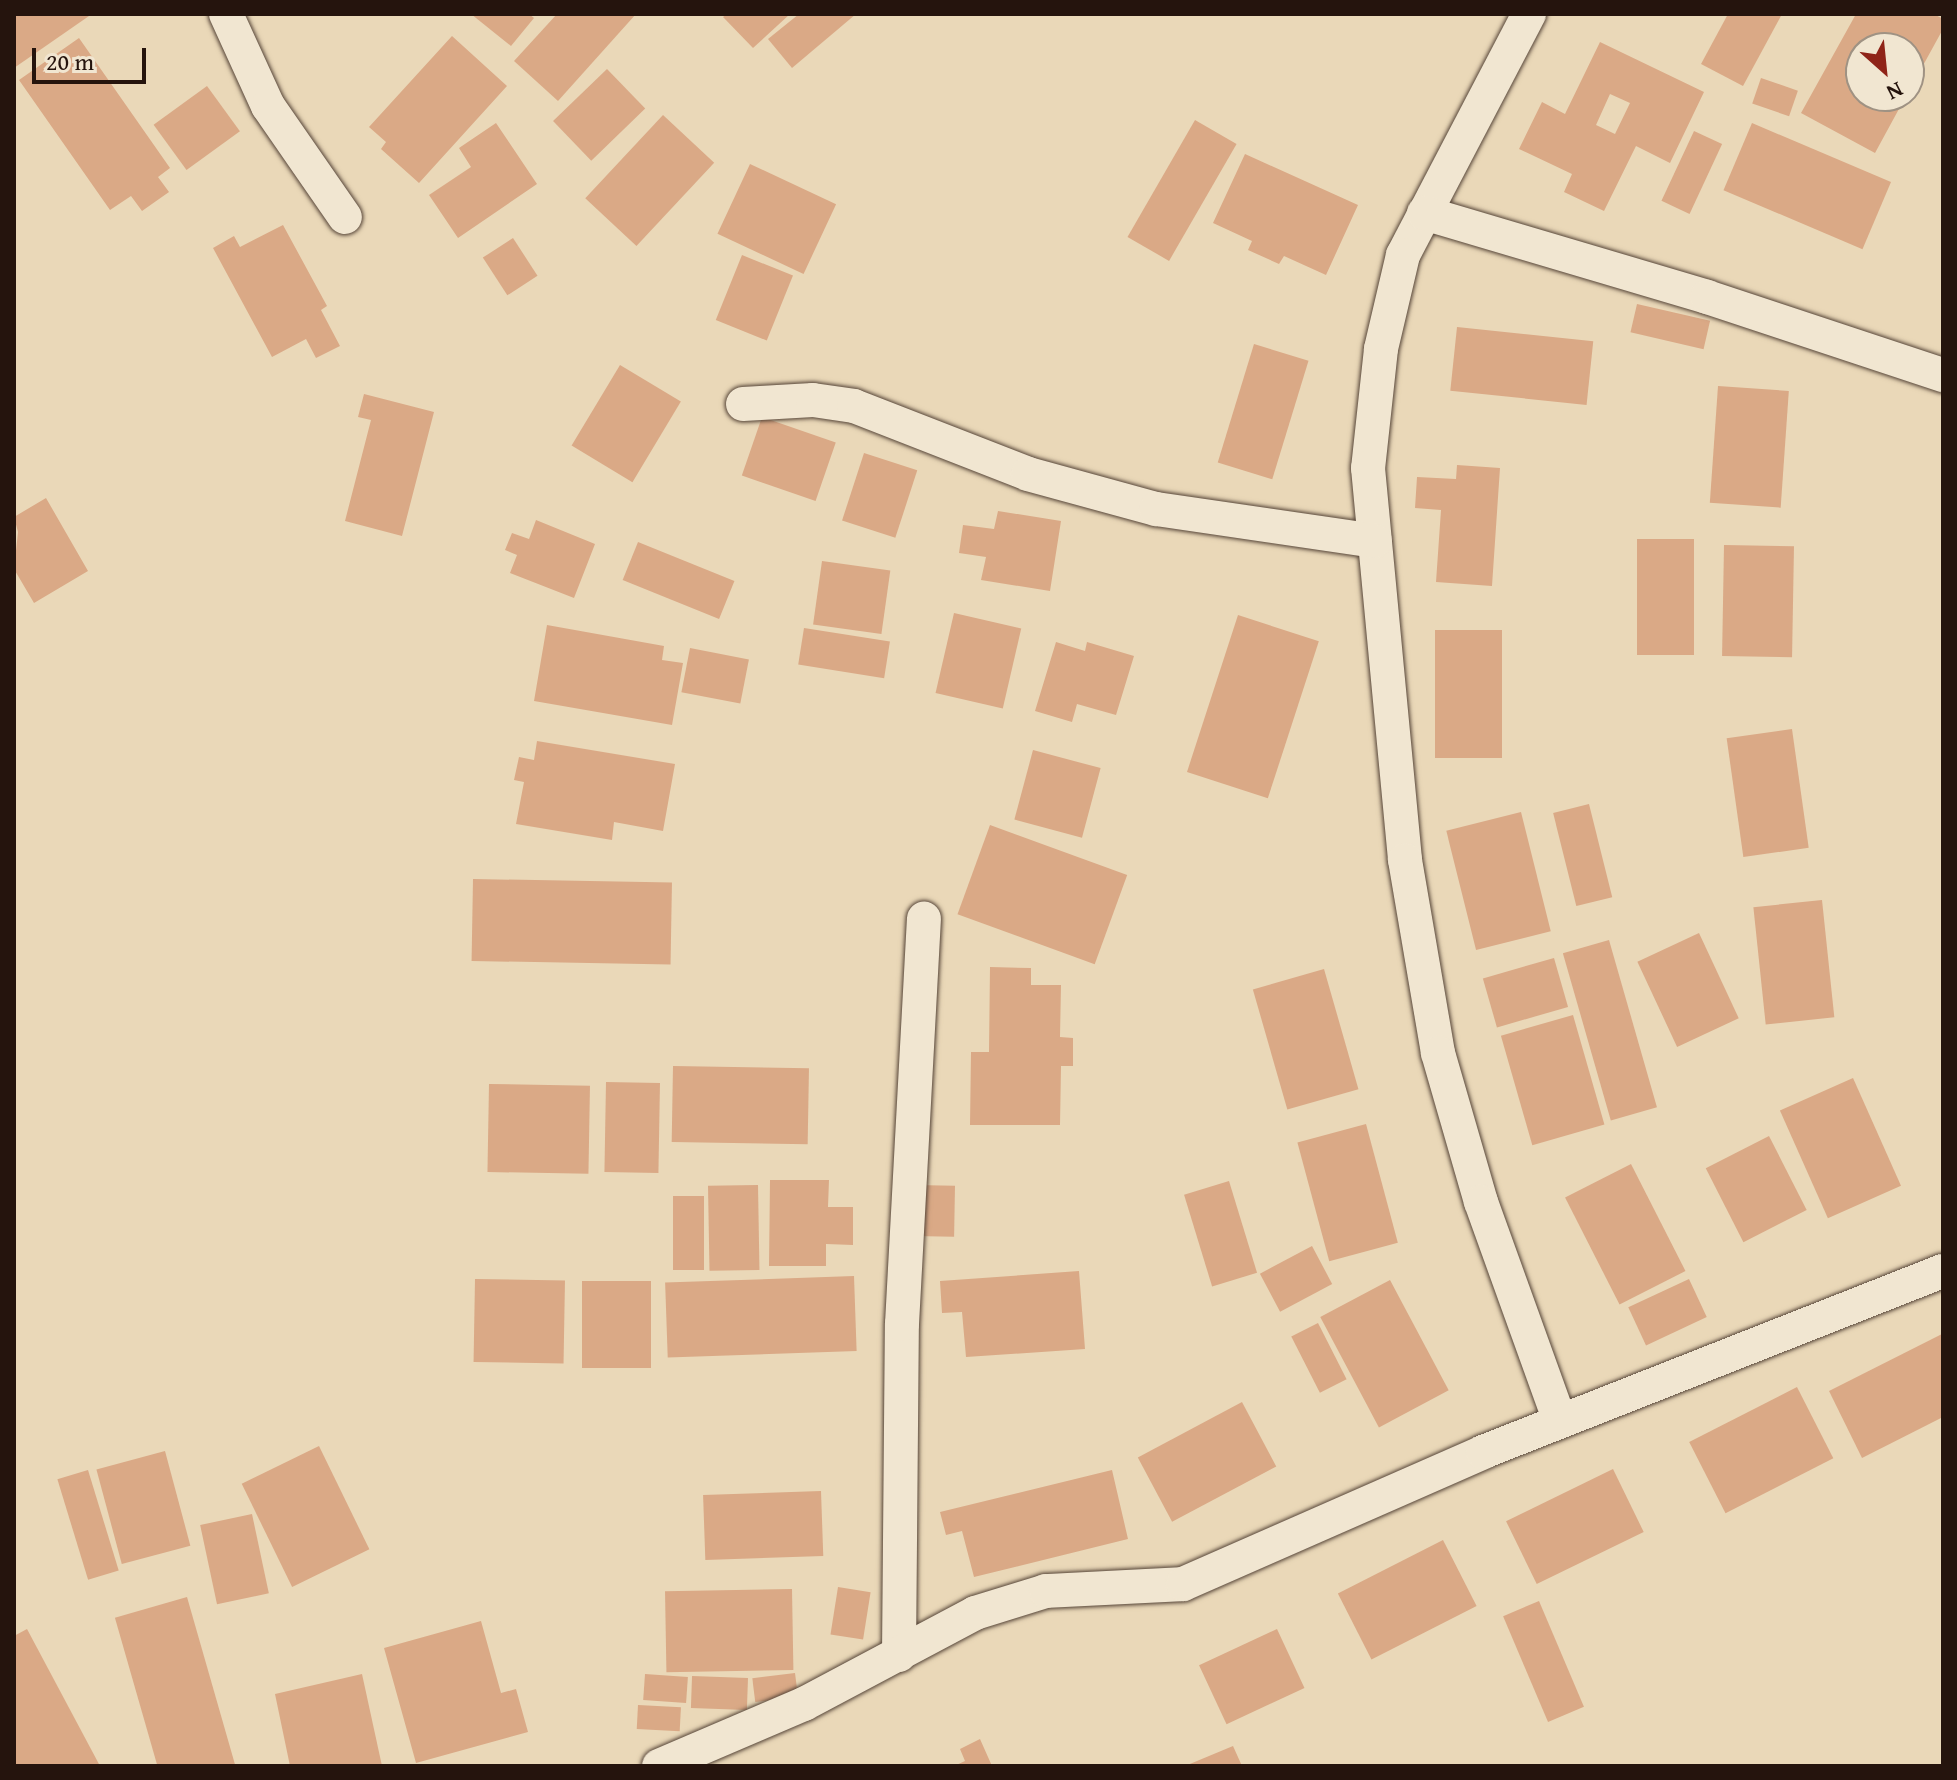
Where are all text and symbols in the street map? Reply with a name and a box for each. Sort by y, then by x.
scale bar [36,32,150,82]
north arrow [1845,32,1925,112]
text: 20 m [46,44,94,79]
text: N [1881,74,1909,109]

